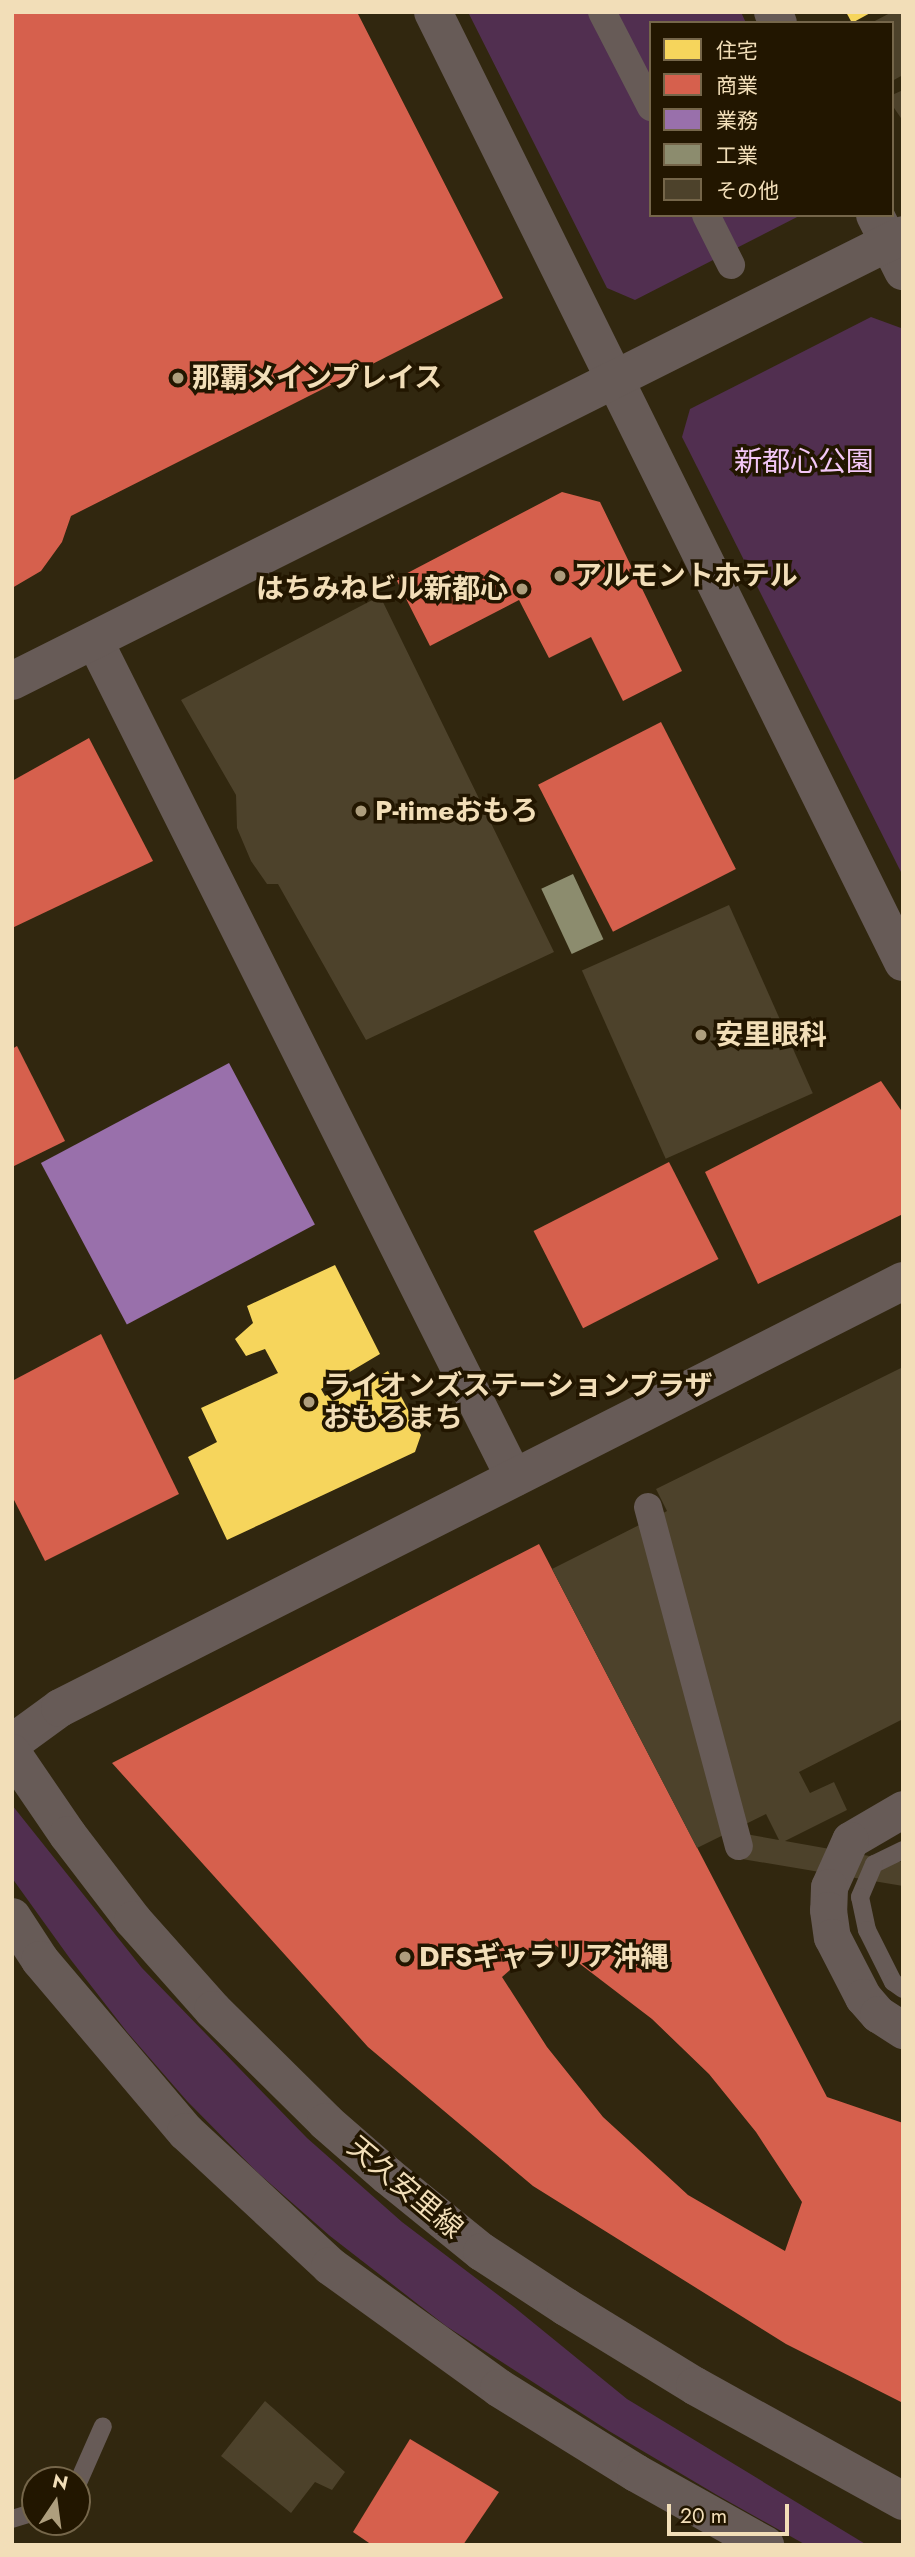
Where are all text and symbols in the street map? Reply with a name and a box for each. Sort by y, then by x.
legend [649,21,894,217]
text: 住宅 [716,36,758,66]
text: 商業 [716,71,758,101]
text: 業務 [716,106,758,136]
text: 工業 [716,141,758,171]
text: その他 [716,176,779,206]
place label: 那覇メインプレイス [192,361,444,395]
marker: 那覇メインプレイス [170,370,186,386]
park label: 新都心公園 [734,445,874,479]
place label: アルモントホテル [574,559,798,593]
marker: アルモントホテル [552,568,568,584]
place label: はちみねビル新都心 [256,572,508,606]
marker: はちみねビル新都心 [514,581,530,597]
place label: P-timeおもろ [375,794,538,828]
marker: P-timeおもろ [353,803,369,819]
place label: 安里眼科 [715,1018,827,1052]
marker: 安里眼科 [693,1027,709,1043]
place label: ライオンズステーションプラザ おもろまち [323,1369,715,1435]
marker: ライオンズステーションプラザ おもろまち [301,1394,317,1410]
place label: DFSギャラリア沖縄 [419,1940,669,1974]
marker: DFSギャラリア沖縄 [397,1949,413,1965]
street label: 天久安里線 [341,2130,469,2246]
north arrow [21,2466,91,2536]
text: N [50,2467,71,2497]
scale bar [670,2490,792,2534]
text: 20 m [680,2501,727,2531]

